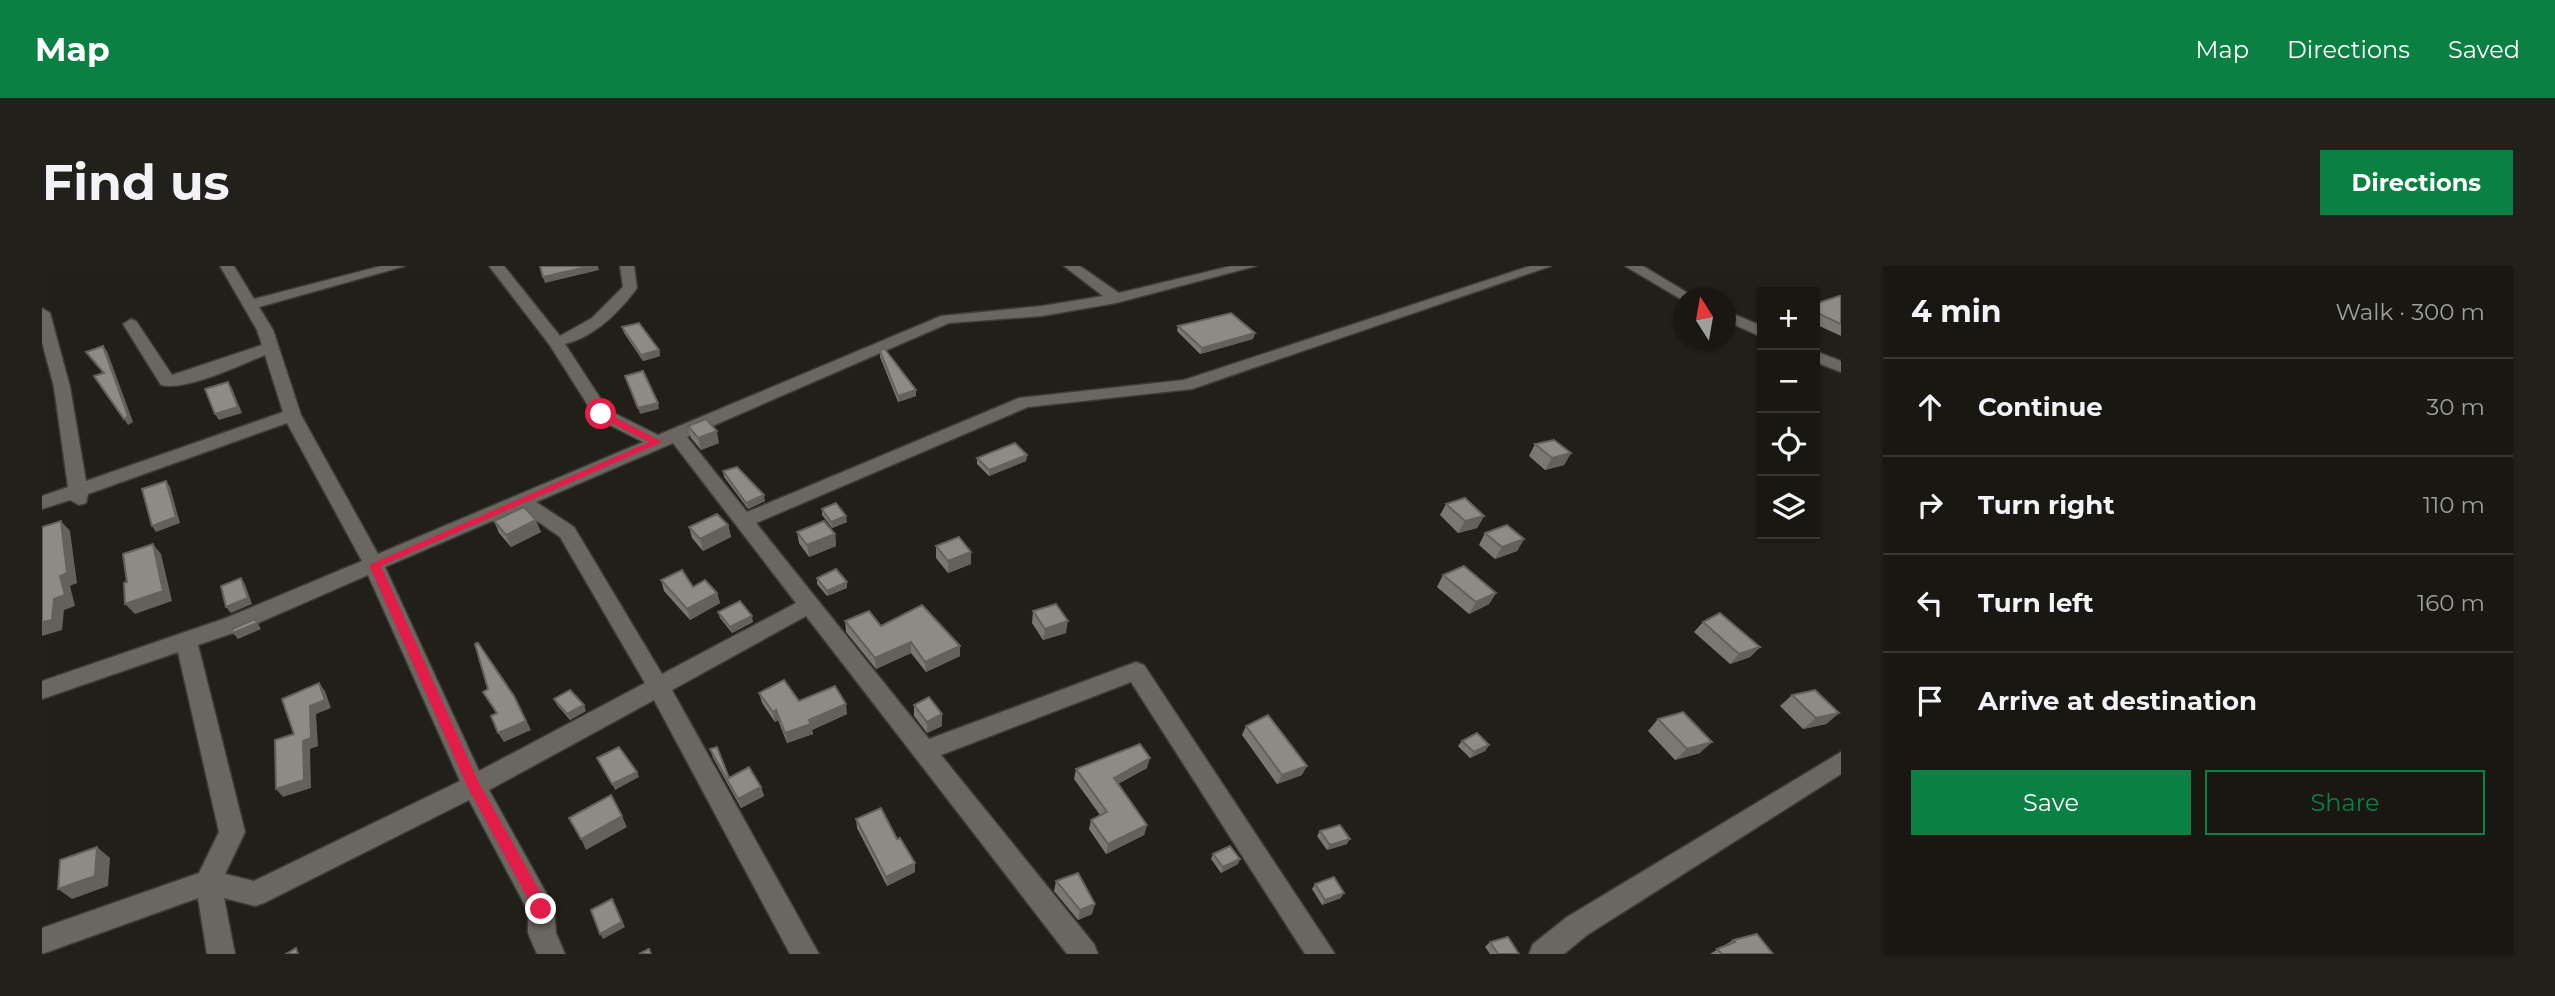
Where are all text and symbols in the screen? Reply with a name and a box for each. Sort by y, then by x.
text: Map [35,29,110,69]
text: Map [2196,35,2249,64]
text: Directions [2287,35,2410,64]
text: Saved [2448,35,2520,64]
button: Directions [2320,150,2513,215]
text: Find us [42,153,230,212]
north arrow [1673,287,1736,350]
map controls [1757,287,1820,539]
button: + [1757,287,1820,350]
text: 4 min [1911,293,2001,330]
text: Walk · 300 m [2335,298,2485,326]
button: − [1757,350,1820,413]
icon: ahead [1911,388,1949,426]
text: Continue [1978,391,2103,423]
text: 30 m [2426,393,2485,421]
route start [585,398,616,429]
button: locate [1757,413,1820,476]
button: layers [1757,476,1820,539]
icon: right [1911,486,1949,524]
text: Turn right [1978,489,2114,521]
text: 110 m [2423,491,2485,519]
icon: left [1911,584,1949,622]
text: Turn left [1978,587,2094,619]
text: 160 m [2417,589,2485,617]
icon: arrive [1911,682,1949,720]
text: Arrive at destination [1978,685,2257,717]
button: Save [1911,770,2191,835]
button: Share [2205,770,2485,835]
route end [525,893,556,924]

